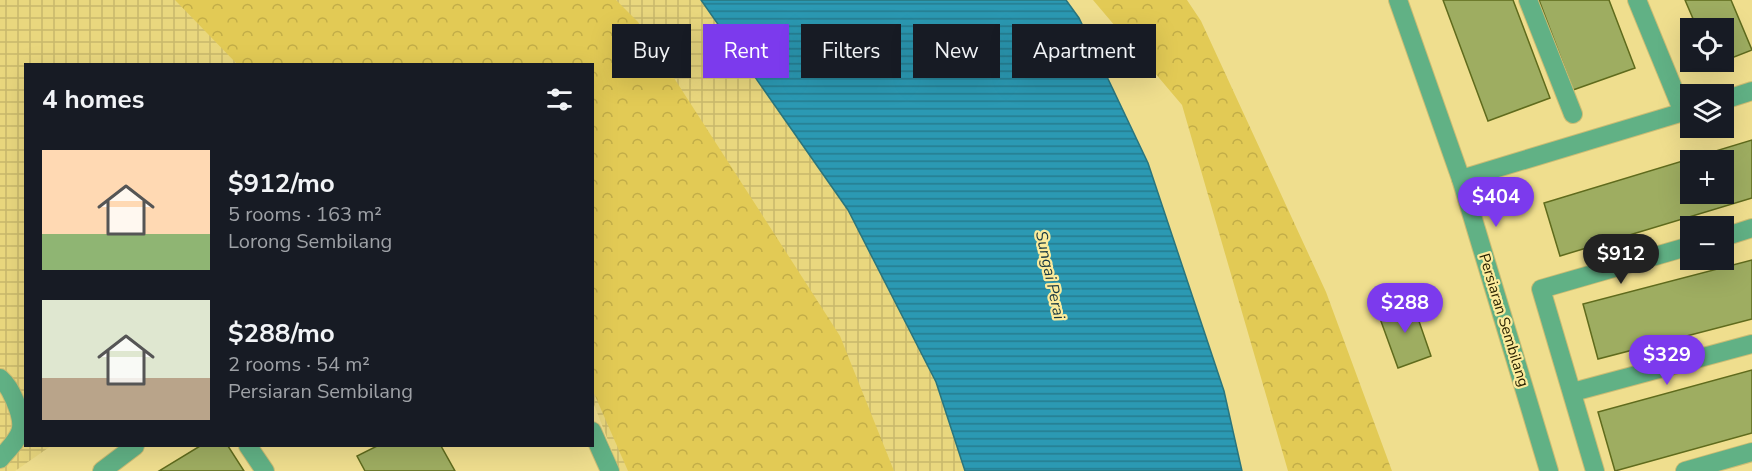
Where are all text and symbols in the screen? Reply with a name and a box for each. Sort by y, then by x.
map controls [1680,18,1734,270]
button: locate [1680,18,1734,72]
chip: Buy [612,24,691,78]
chip: Rent [703,24,789,78]
chip: Filters [801,24,901,78]
chip: New [913,24,1000,78]
chip: Apartment [1012,24,1156,78]
text: 4 homes [42,82,144,117]
icon: filters [543,83,576,116]
button: layers [1680,84,1734,138]
button: + [1680,150,1734,204]
text: $912/mo [228,166,335,201]
icon: home [90,174,162,246]
pin: $404 [1460,177,1532,228]
text: $404 [1472,183,1520,210]
text: 5 rooms · 163 m² [228,201,382,228]
button: − [1680,216,1734,270]
text: Lorong Sembilang [228,228,392,255]
water label: Sungai Perai [1030,229,1070,322]
pin: $912 [1585,234,1657,285]
text: $912 [1597,240,1645,267]
street label: Persiaran Sembilang [1474,251,1534,389]
pin: $288 [1369,283,1441,334]
text: $288 [1381,289,1429,316]
text: $288/mo [228,316,335,351]
icon: home [90,324,162,396]
pin: $329 [1631,335,1703,386]
text: $329 [1643,341,1691,368]
text: 2 rooms · 54 m² [228,351,370,378]
text: Persiaran Sembilang [228,378,413,405]

